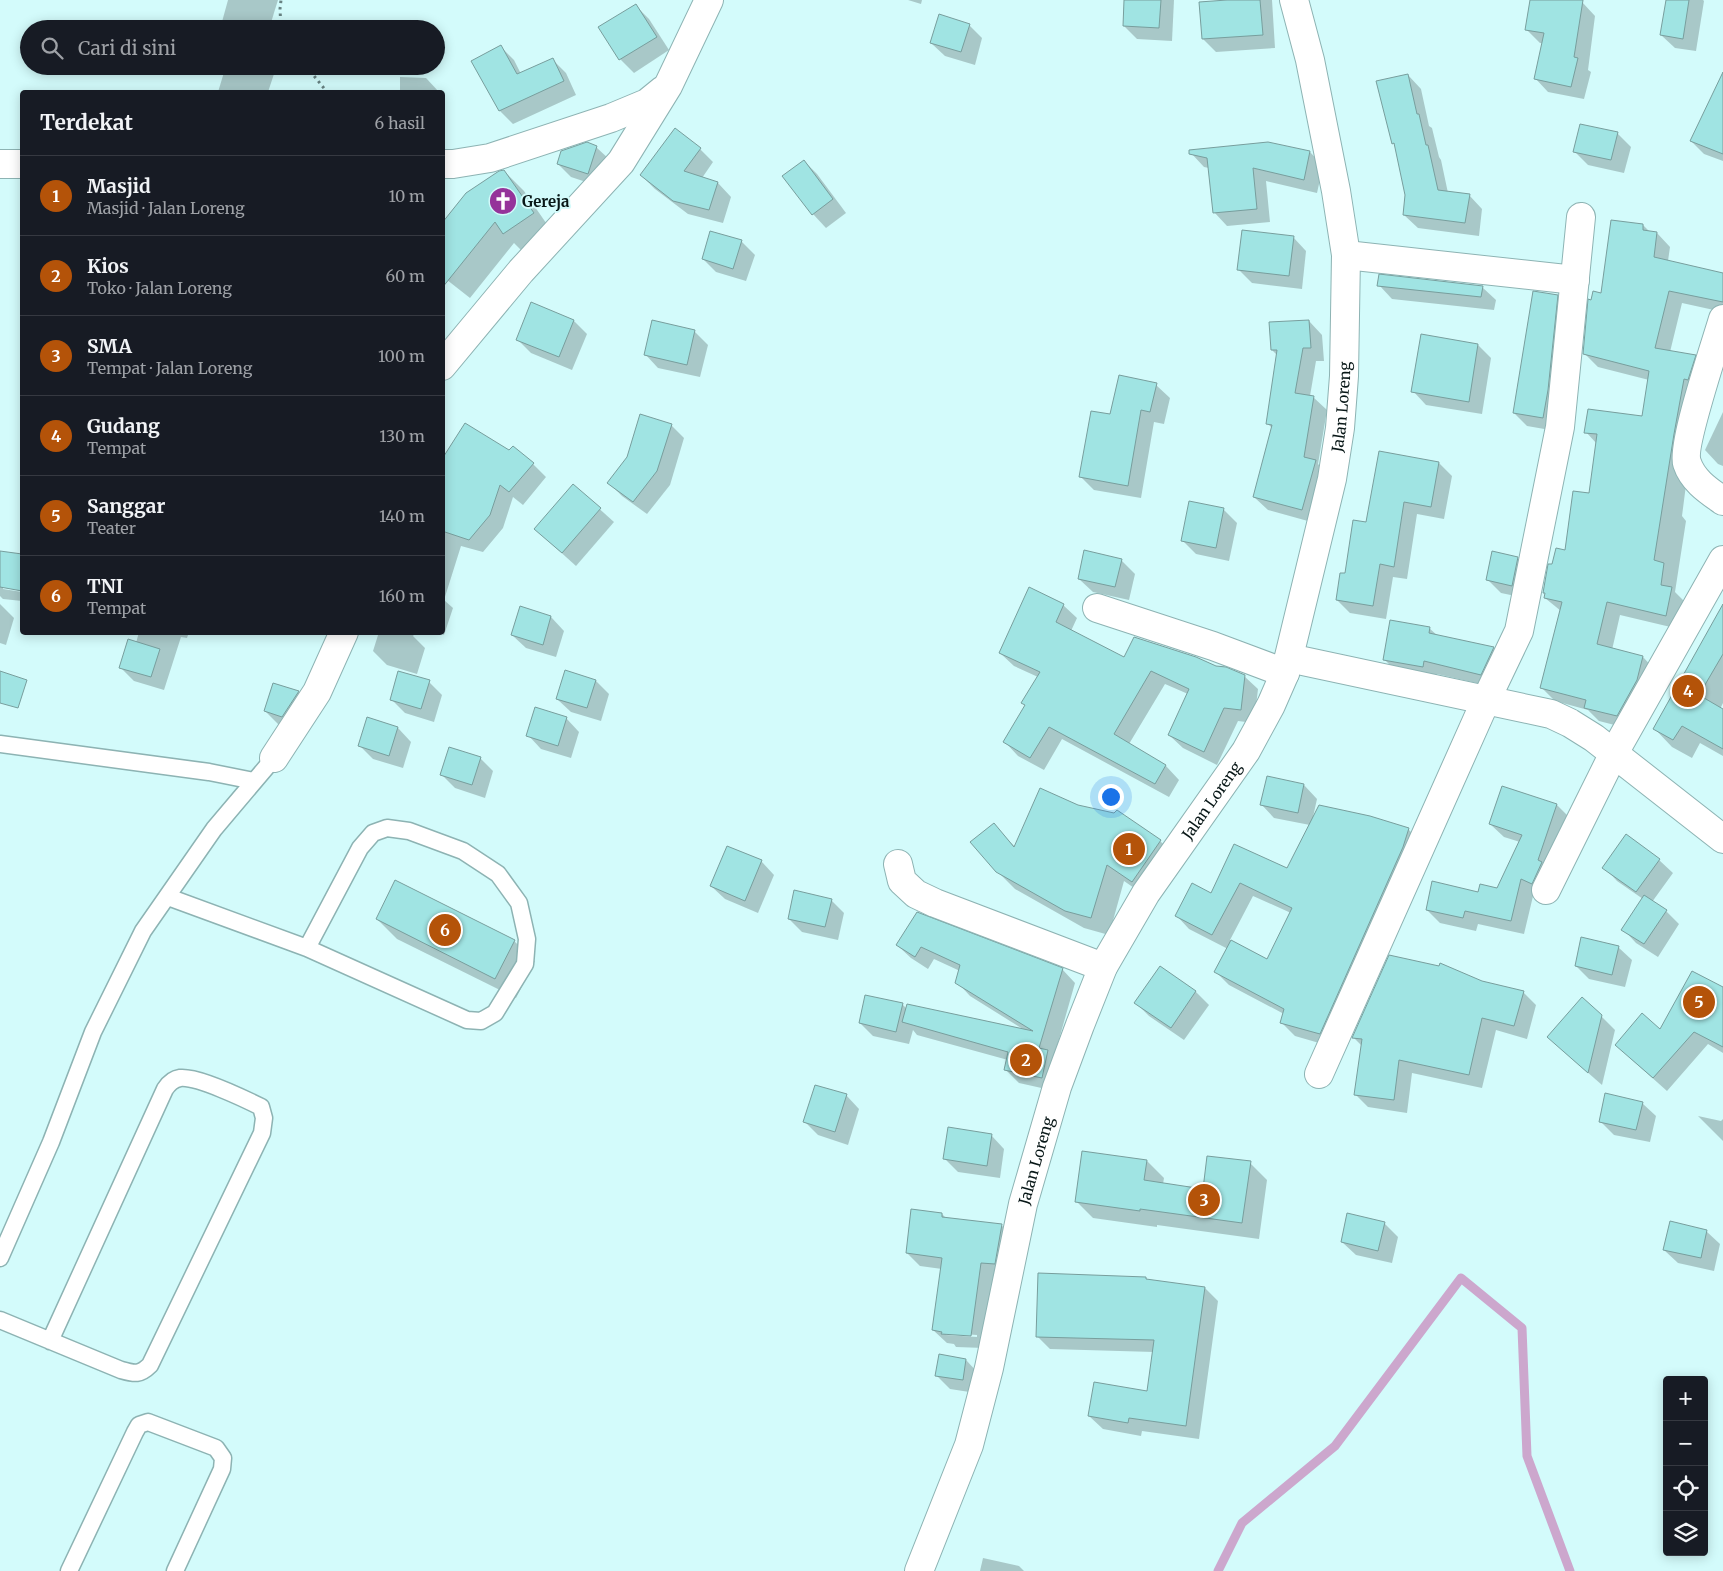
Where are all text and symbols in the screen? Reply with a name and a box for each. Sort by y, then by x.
search box [20,20,445,75]
icon: search [38,34,66,62]
text: Cari di sini [78,36,176,60]
text: Terdekat [40,109,133,136]
text: 6 hasil [374,113,425,133]
text: Masjid [87,174,151,198]
text: 1 [52,186,60,206]
text: 10 m [388,186,425,206]
church icon: Gereja [488,186,518,216]
place label: Gereja [522,192,570,211]
text: Masjid · Jalan Loreng [87,198,245,218]
text: Kios [87,254,129,278]
text: 2 [51,266,61,286]
text: 60 m [385,266,425,286]
text: Toko · Jalan Loreng [87,278,232,298]
text: SMA [87,334,132,358]
text: 3 [51,346,61,366]
text: 100 m [378,346,425,366]
text: Tempat · Jalan Loreng [87,358,252,378]
street label: Jalan Loreng [1327,361,1354,454]
text: Gudang [87,414,160,438]
text: 4 [51,426,61,446]
text: 130 m [379,426,425,446]
text: Tempat [87,438,146,458]
text: Sanggar [87,494,165,518]
text: 5 [51,506,61,526]
text: 140 m [379,506,425,526]
text: Teater [87,518,136,538]
text: TNI [87,574,123,598]
text: 6 [51,586,61,606]
text: 160 m [379,586,425,606]
text: Tempat [87,598,146,618]
pin: 4 [1672,672,1704,710]
street label: Jalan Loreng [1177,758,1245,844]
your location [1098,784,1124,810]
pin: 1 [1113,830,1145,868]
pin: 6 [429,911,461,949]
pin: 5 [1683,983,1715,1021]
pin: 2 [1010,1041,1042,1079]
street label: Jalan Loreng [1014,1114,1057,1208]
pin: 3 [1188,1181,1220,1219]
map controls [1663,1376,1708,1556]
button: + [1663,1376,1708,1421]
button: − [1663,1421,1708,1466]
button: locate [1663,1466,1708,1511]
button: layers [1663,1511,1708,1556]

